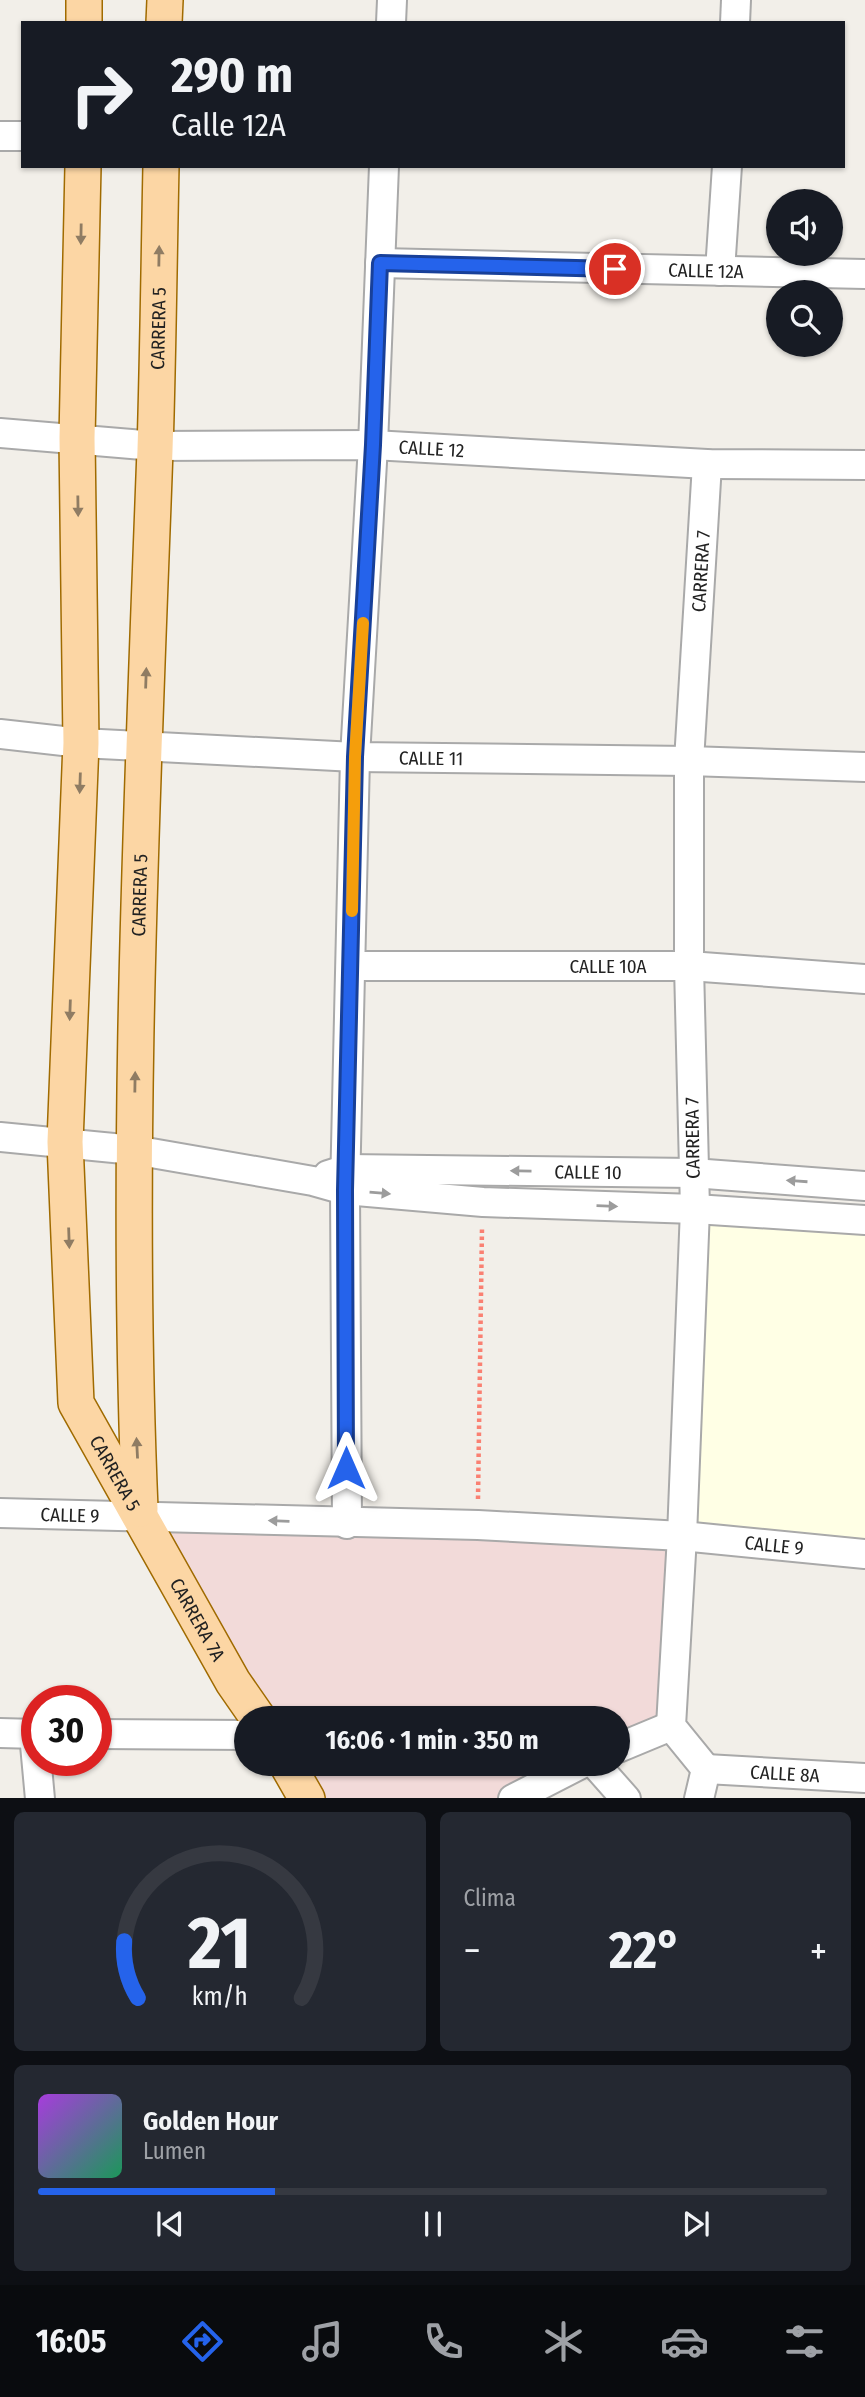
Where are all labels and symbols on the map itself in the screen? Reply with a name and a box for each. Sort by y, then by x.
one-way arrow [76,224,87,246]
pin [585,239,645,299]
one-way arrow [154,244,165,266]
street label: CALLE 12A [668,259,744,283]
street label: CARRERA 5 [146,287,171,370]
street label: CALLE 12 [398,435,465,462]
one-way arrow [72,496,84,518]
street label: CARRERA 7 [687,529,715,613]
one-way arrow [140,667,151,689]
street label: CALLE 11 [399,747,464,770]
one-way arrow [74,772,85,794]
street label: CARRERA 5 [127,853,152,937]
street label: CALLE 10A [569,955,647,978]
one-way arrow [65,999,76,1021]
one-way arrow [130,1070,141,1092]
street label: CARRERA 7 [680,1097,705,1179]
street label: CALLE 10 [554,1160,622,1184]
one-way arrow [510,1165,532,1177]
one-way arrow [786,1175,808,1186]
one-way arrow [369,1188,391,1199]
one-way arrow [596,1201,618,1212]
one-way arrow [64,1227,75,1249]
position arrow [309,1431,383,1505]
street label: CARRERA 5 [85,1432,145,1515]
one-way arrow [132,1437,143,1459]
street label: CALLE 9 [40,1503,100,1527]
one-way arrow [267,1516,289,1527]
street label: CALLE 9 [744,1531,805,1560]
street label: CARRERA 7A [165,1574,230,1665]
speed limit sign: 30 [21,1685,112,1776]
street label: CALLE 8A [750,1761,820,1787]

